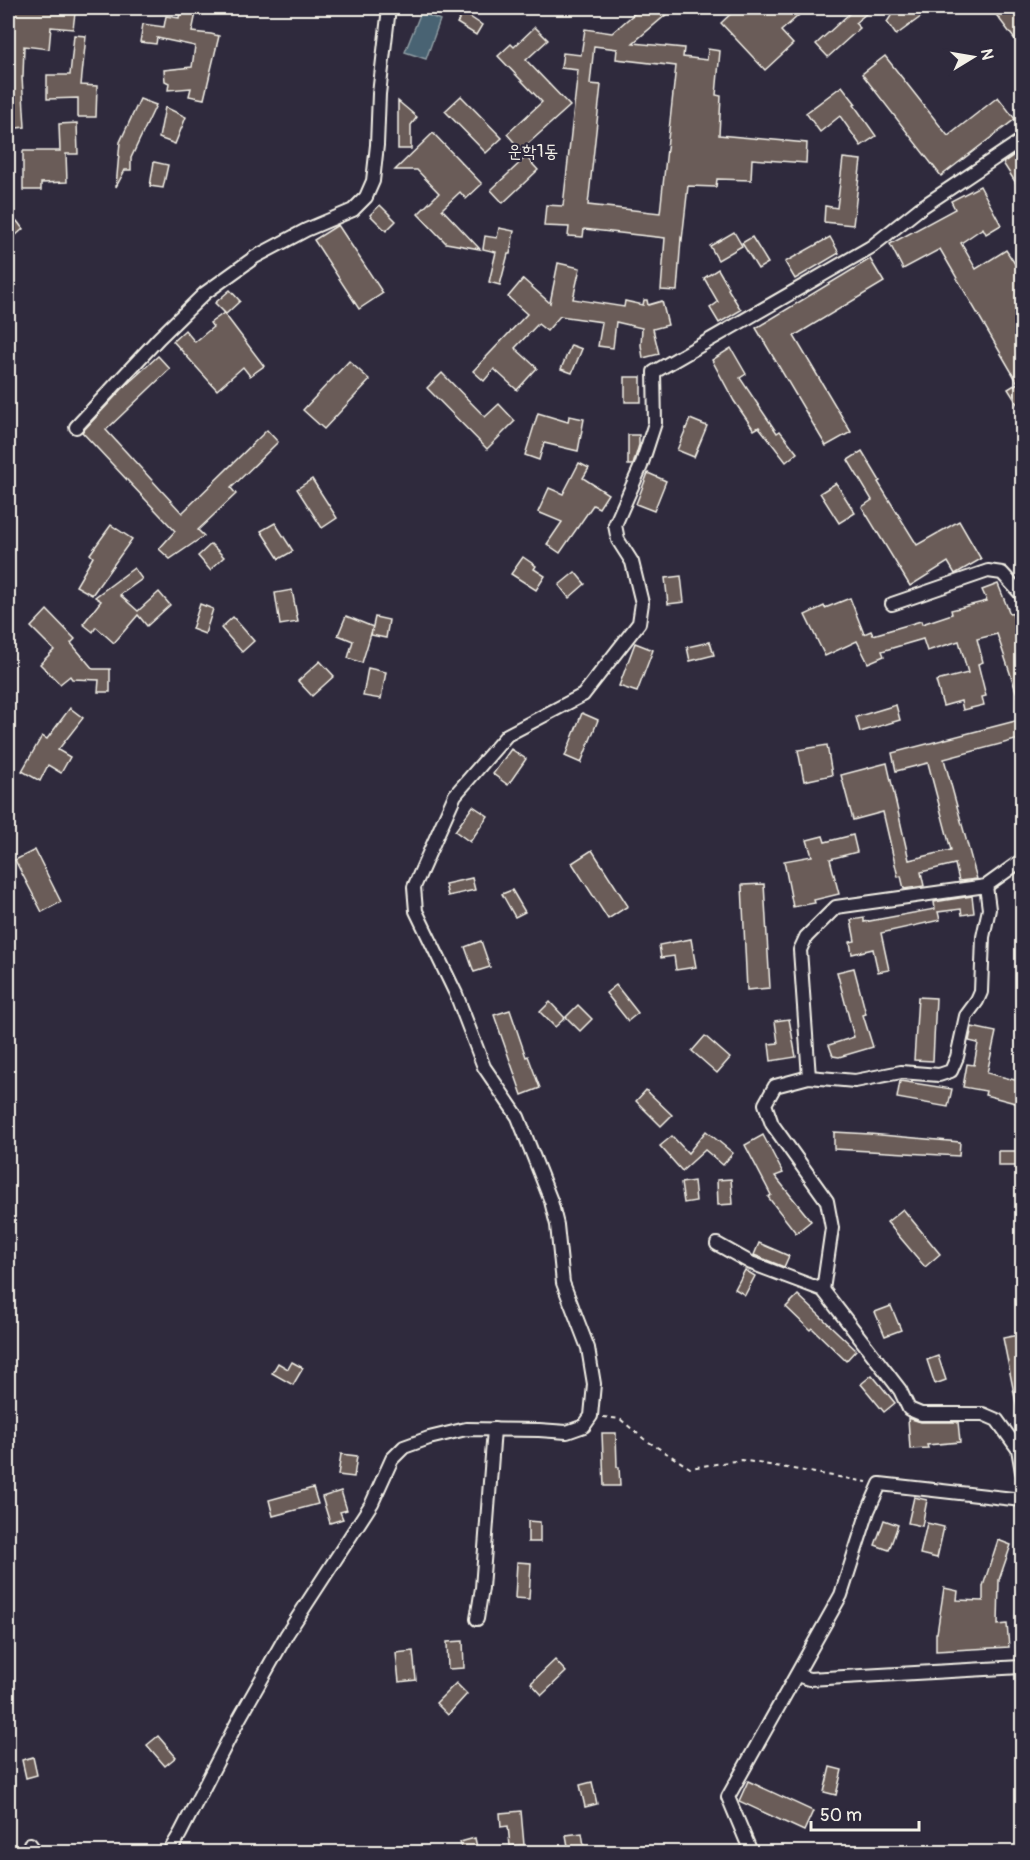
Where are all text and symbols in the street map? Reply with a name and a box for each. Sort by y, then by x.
north arrow [943,27,1003,87]
text: N [976,47,998,62]
district label: 운학1동 [508,140,558,163]
scale bar [811,1794,919,1832]
text: 50 m [820,1804,862,1827]

